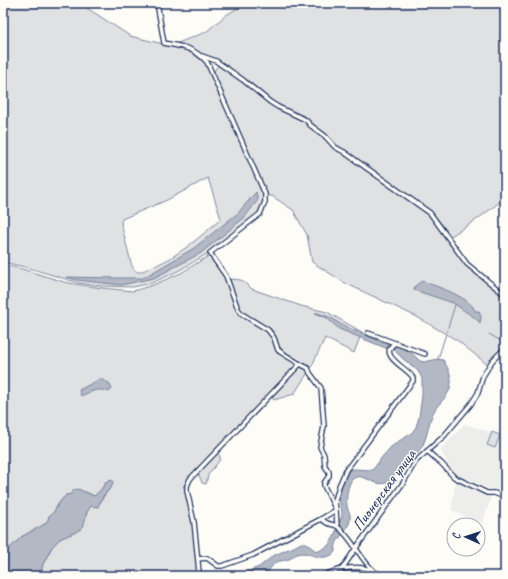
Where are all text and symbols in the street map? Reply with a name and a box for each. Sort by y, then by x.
street label: Пионерская улица [348,444,421,535]
north arrow [446,517,486,557]
text: С [449,532,463,540]

